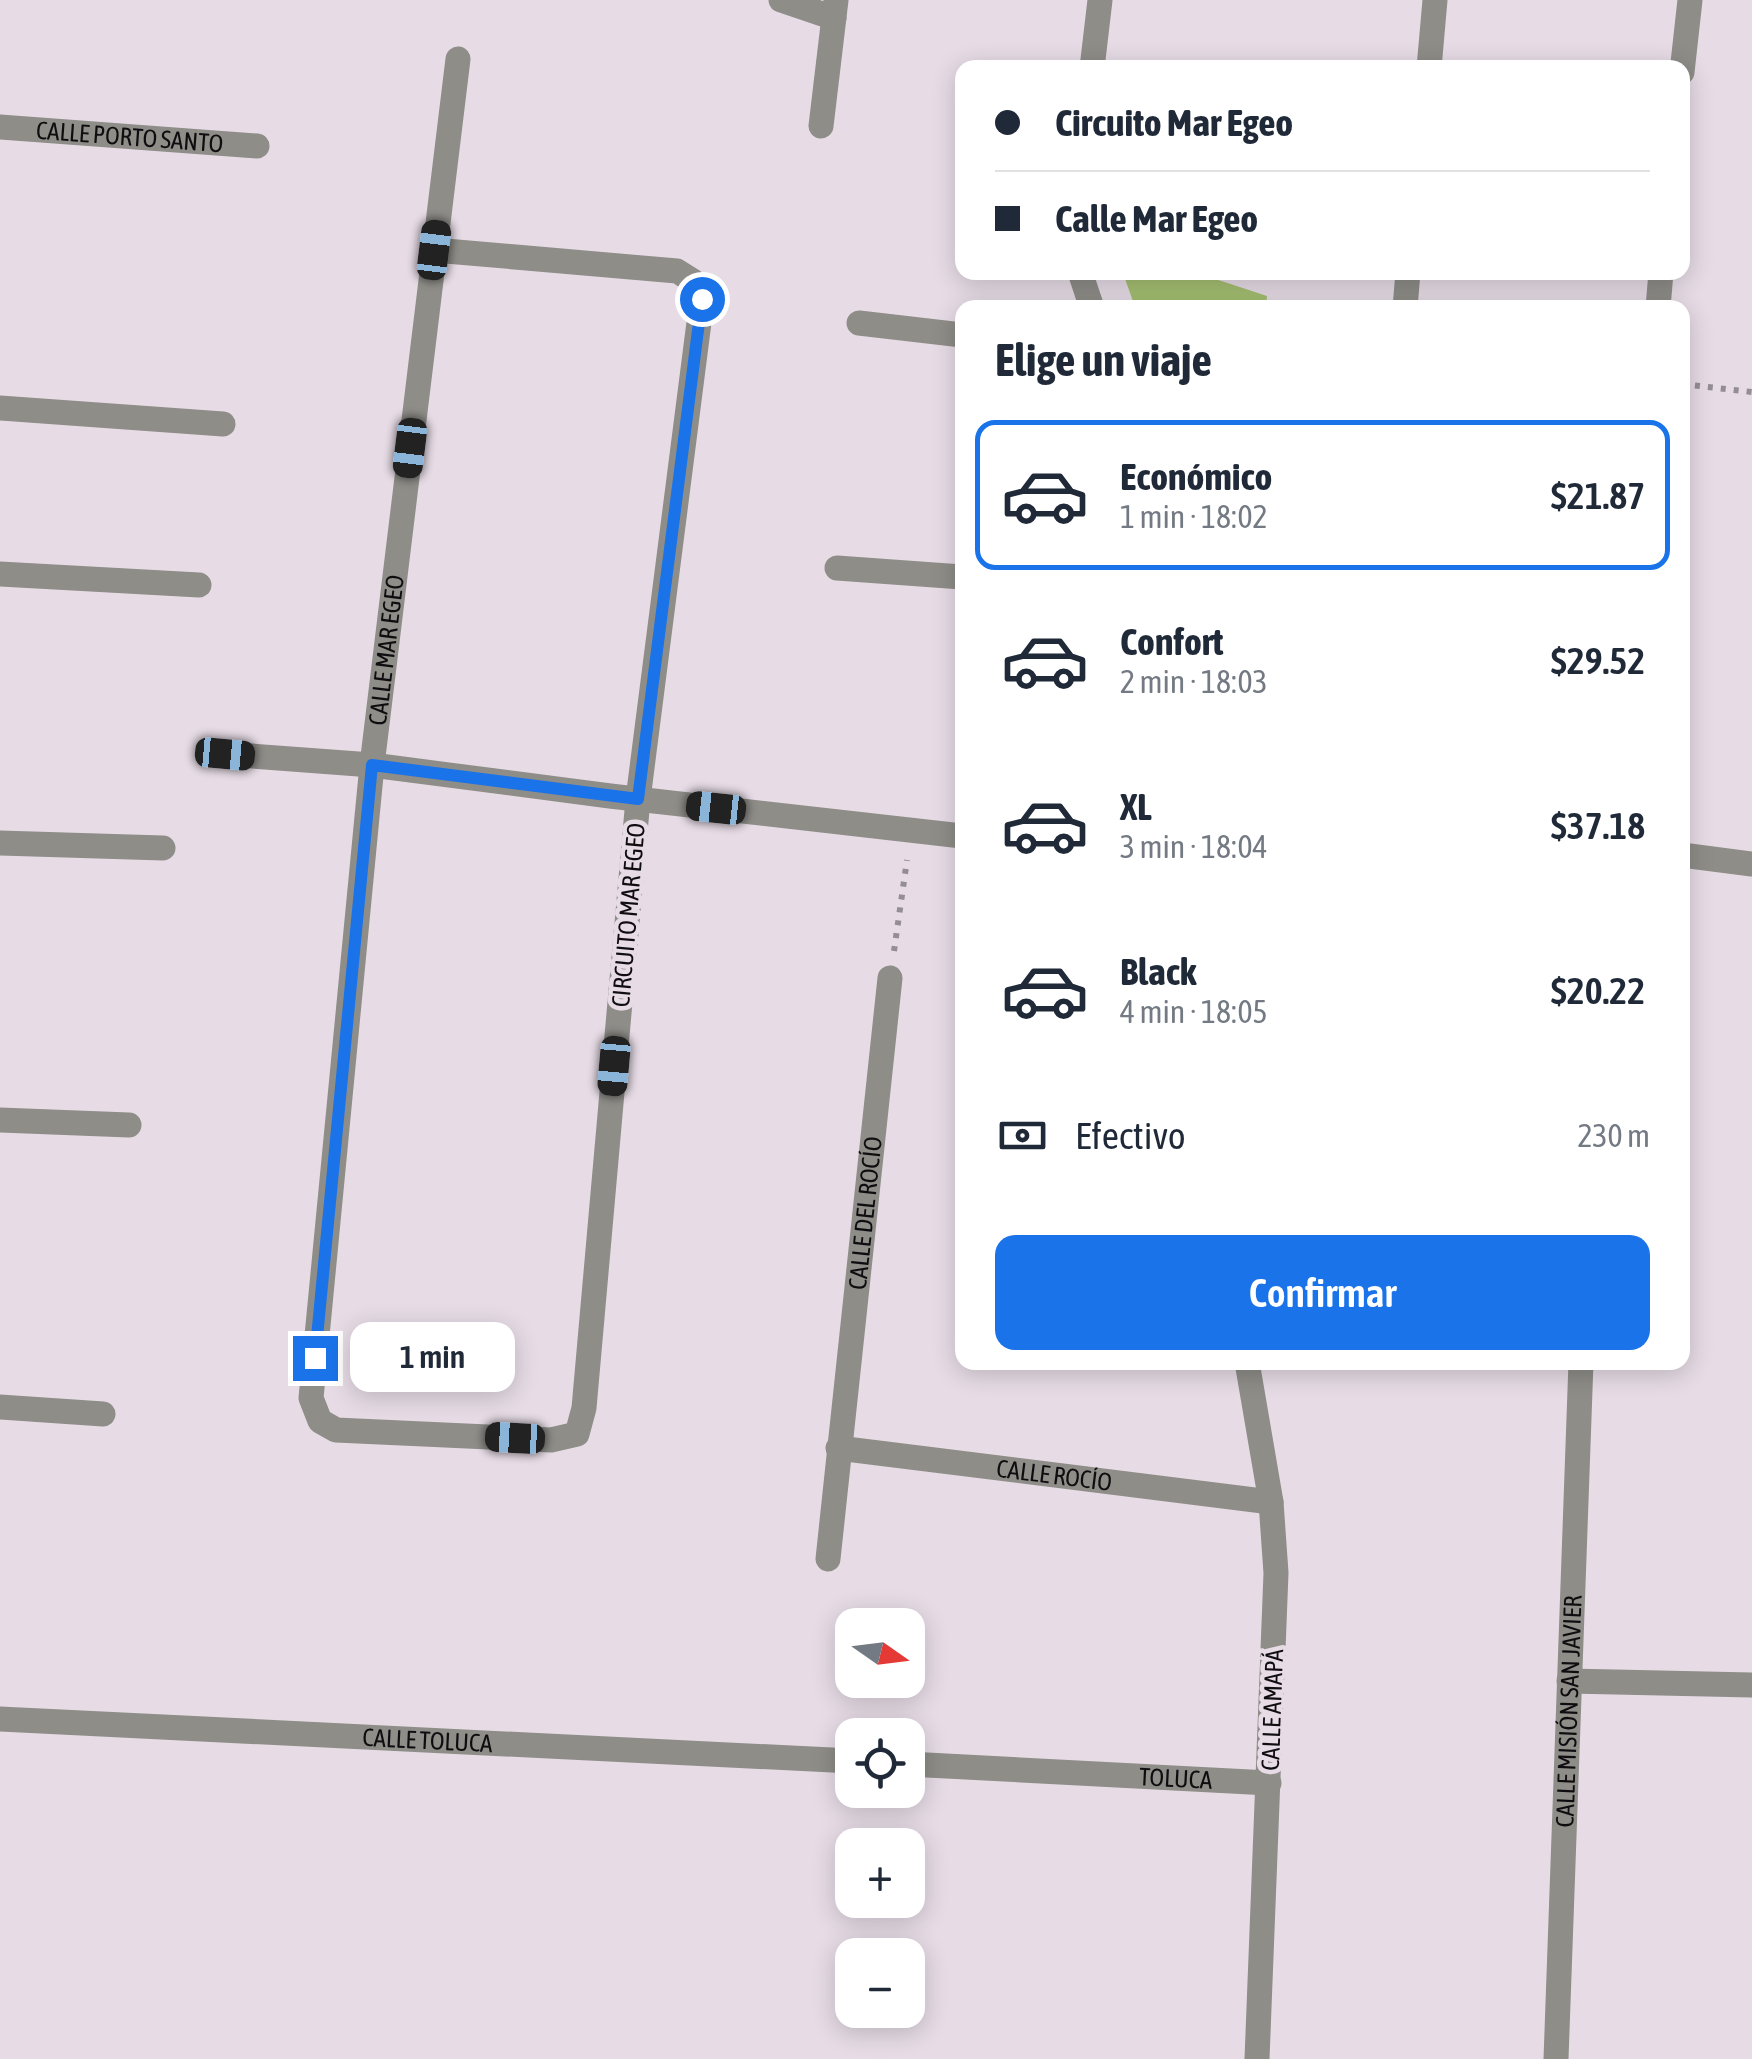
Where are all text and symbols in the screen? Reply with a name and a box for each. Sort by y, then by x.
text: Circuito Mar Egeo [1055,101,1293,144]
street label: CALLE PORTO SANTO [35,116,224,157]
text: Calle Mar Egeo [1055,197,1258,240]
car [415,218,453,282]
route start [680,277,725,322]
text: Elige un viaje [995,334,1212,386]
car [391,416,429,480]
icon: car [1000,450,1090,540]
text: Económico [1120,455,1272,498]
text: $21.87 [1551,474,1645,517]
text: 1 min · 18:02 [1120,498,1267,535]
street label: CALLE MAR EGEO [363,573,409,727]
icon: car [1000,615,1090,705]
text: Confort [1120,620,1224,663]
text: $29.52 [1551,639,1645,682]
text: 2 min · 18:03 [1120,663,1267,700]
car [194,736,256,772]
icon: car [1000,780,1090,870]
text: XL [1120,785,1152,828]
car [685,790,747,826]
text: $37.18 [1551,804,1645,847]
street label: CIRCUITO MAR EGEO [606,822,650,1008]
text: 3 min · 18:04 [1120,828,1267,865]
icon: car [1000,945,1090,1035]
text: Black [1120,950,1197,993]
text: $20.22 [1551,969,1645,1012]
text: 4 min · 18:05 [1120,993,1267,1030]
car [596,1035,632,1097]
icon: cash [995,1108,1050,1163]
text: Efectivo [1075,1114,1186,1157]
text: 230 m [1577,1117,1650,1154]
street label: CALLE DEL ROCÍO [843,1135,887,1291]
button: Confirmar [995,1235,1650,1350]
callout: 1 min [350,1323,515,1393]
route end [293,1336,338,1381]
text: 1 min [400,1338,465,1375]
car [484,1421,546,1455]
street label: CALLE ROCÍO [995,1454,1114,1496]
street label: CALLE MISIÓN SAN JAVIER [1550,1594,1587,1828]
north arrow [835,1608,925,1698]
map controls [835,1608,925,2028]
street label: CALLE AMAPÁ [1256,1648,1288,1771]
button: locate [835,1718,925,1808]
street label: CALLE TOLUCA [362,1723,494,1757]
street label: TOLUCA [1138,1762,1214,1794]
button: + [835,1828,925,1918]
button: − [835,1938,925,2028]

